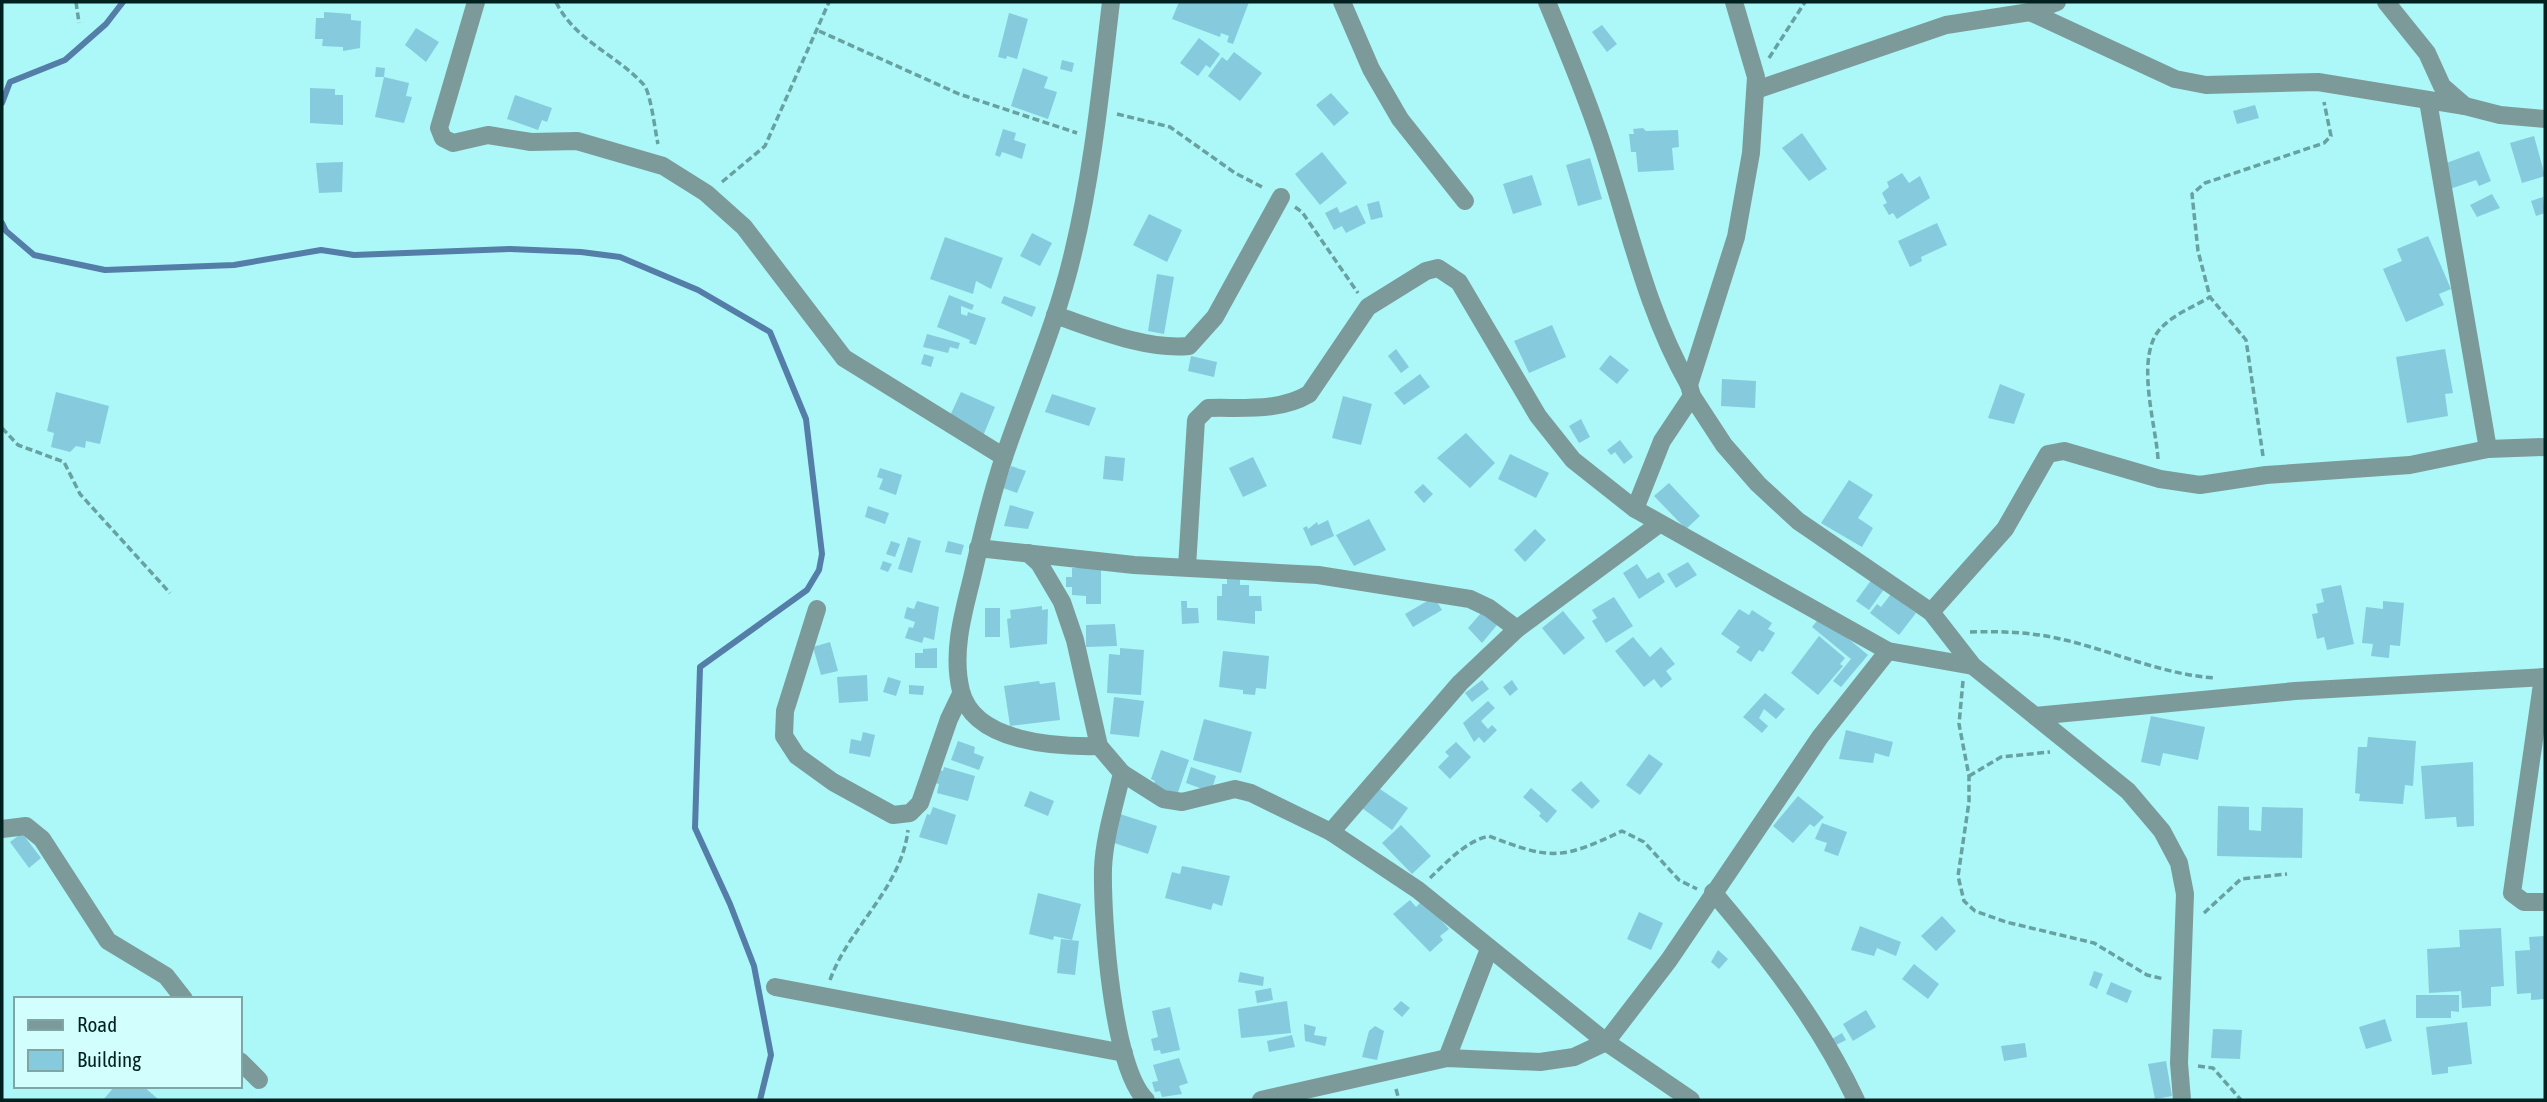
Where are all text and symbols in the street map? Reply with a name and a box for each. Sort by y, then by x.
legend [14,997,242,1088]
text: Road [77,1012,117,1036]
text: Building [77,1047,141,1071]

